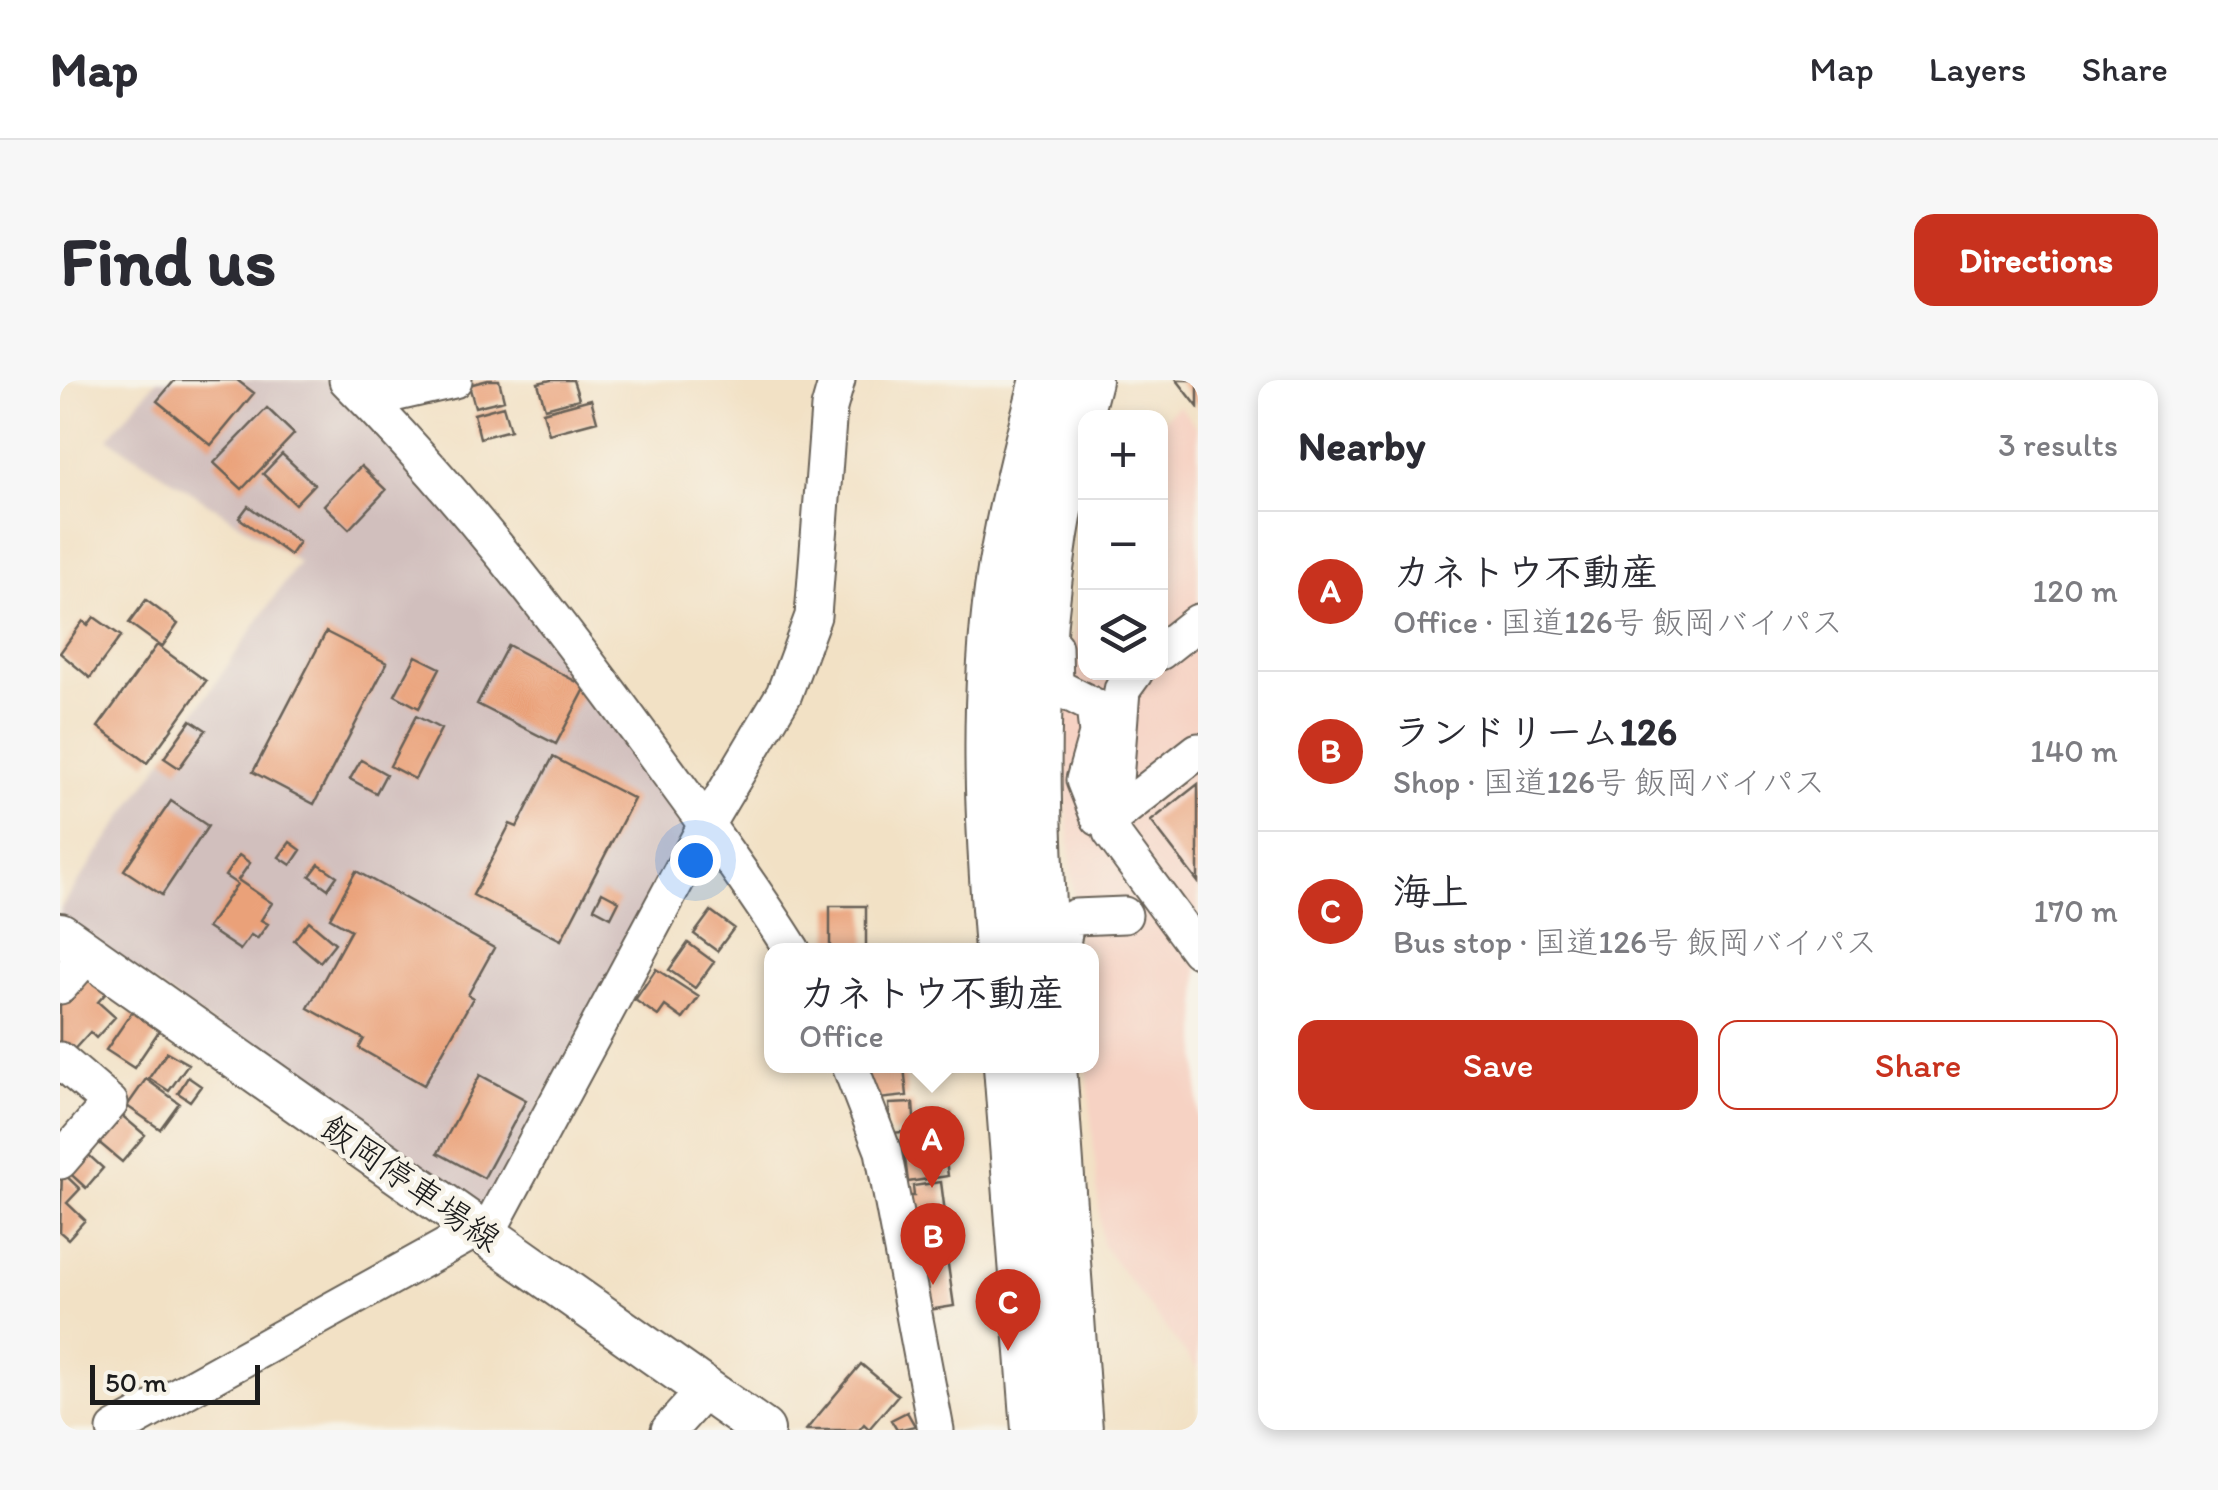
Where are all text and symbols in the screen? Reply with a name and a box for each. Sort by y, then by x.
text: Map [50,40,138,98]
text: Map [1810,48,1874,90]
text: Layers [1929,48,2026,90]
text: Share [2081,48,2168,90]
button: Directions [1914,214,2158,306]
text: Find us [60,218,276,303]
map controls [1078,410,1168,680]
button: + [1078,410,1168,500]
text: Nearby [1298,420,1425,471]
text: 3 results [1998,426,2118,464]
button: − [1078,500,1168,590]
text: カネトウ不動産 [1393,549,1658,595]
text: A [1320,572,1341,610]
text: 120 m [2032,572,2118,610]
button: layers [1078,590,1168,680]
text: Office · 国道126号 飯岡バイパス [1393,603,1843,641]
text: ランドリーム126 [1393,709,1677,755]
text: B [1320,732,1341,770]
text: 140 m [2030,732,2118,770]
text: Shop · 国道126号 飯岡バイパス [1393,763,1826,801]
your location [670,835,721,886]
text: 海上 [1393,869,1469,915]
text: C [1320,892,1341,930]
text: 170 m [2033,892,2118,930]
text: Bus stop · 国道126号 飯岡バイパス [1393,923,1878,961]
popup [764,943,1099,1073]
text: カネトウ不動産 [799,970,1064,1016]
text: Office [799,1017,884,1055]
button: Save [1298,1020,1698,1110]
button: Share [1718,1020,2118,1110]
street label: 飯岡停車場線 [313,1106,509,1260]
pin: A [900,1106,964,1188]
pin: B [900,1202,966,1285]
pin: C [976,1268,1040,1351]
scale bar [90,1360,260,1404]
text: 50 m [105,1365,167,1399]

